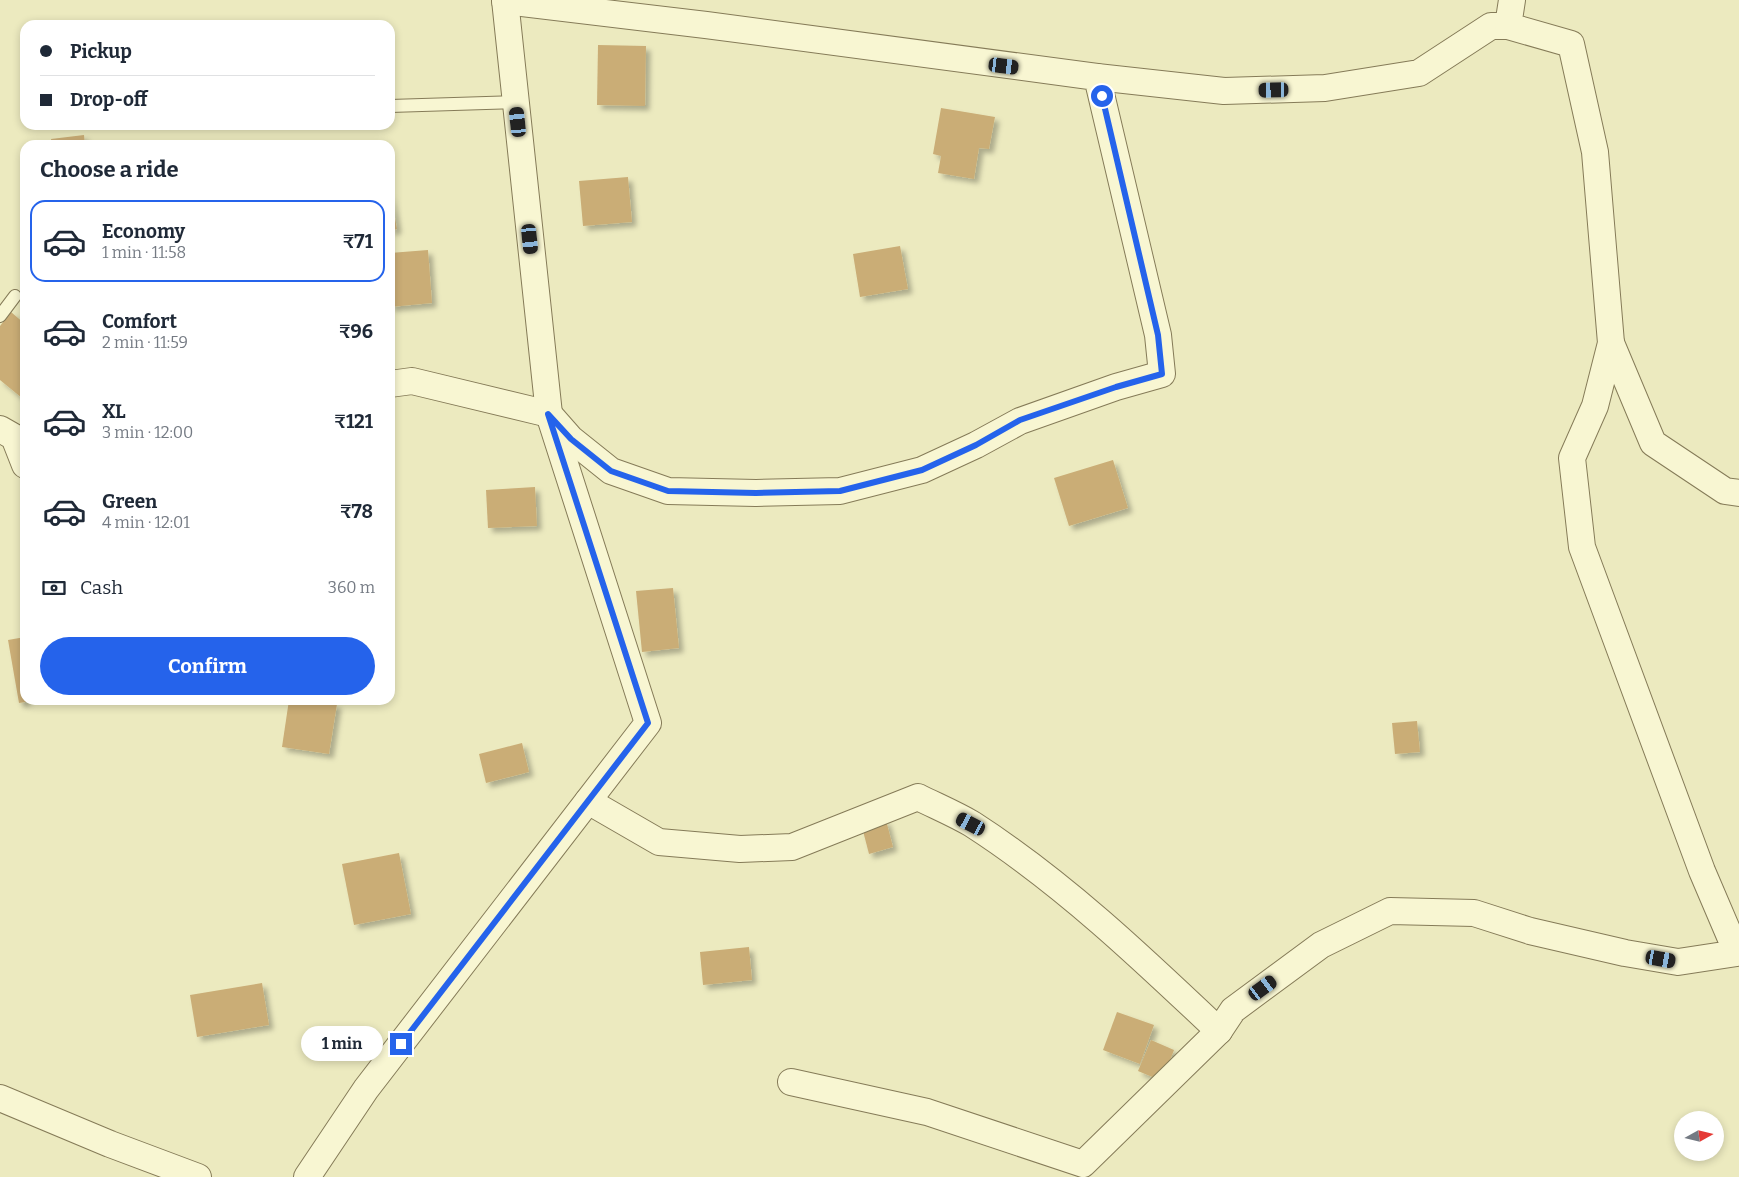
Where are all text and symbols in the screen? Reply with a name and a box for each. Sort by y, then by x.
text: Pickup [70,40,132,63]
car [988,57,1019,75]
car [1258,82,1289,98]
route start [1091,85,1113,107]
text: Drop-off [70,88,148,111]
car [508,106,527,138]
text: Choose a ride [40,156,179,183]
icon: car [42,219,87,264]
text: Economy [102,220,185,243]
car [520,223,539,255]
text: ₹71 [342,230,373,253]
text: 1 min · 11:58 [102,243,186,262]
icon: car [42,309,87,354]
text: Comfort [102,310,177,333]
text: ₹96 [339,320,373,343]
text: 2 min · 11:59 [102,333,188,352]
icon: car [42,399,87,444]
text: XL [102,400,126,423]
text: ₹121 [334,410,373,433]
text: 3 min · 12:00 [102,423,193,442]
icon: car [42,489,87,534]
text: Green [102,490,157,513]
text: ₹78 [340,500,373,523]
text: 4 min · 12:01 [102,513,190,532]
icon: cash [40,574,68,602]
text: Cash [80,576,123,599]
text: 360 m [328,578,375,597]
button: Confirm [40,637,375,695]
car [954,811,987,837]
car [1644,949,1677,969]
car [1246,973,1279,1003]
callout: 1 min [301,1026,384,1062]
route end [390,1033,412,1055]
text: 1 min [322,1034,362,1053]
north arrow [1674,1111,1724,1161]
map controls [1674,1111,1724,1161]

